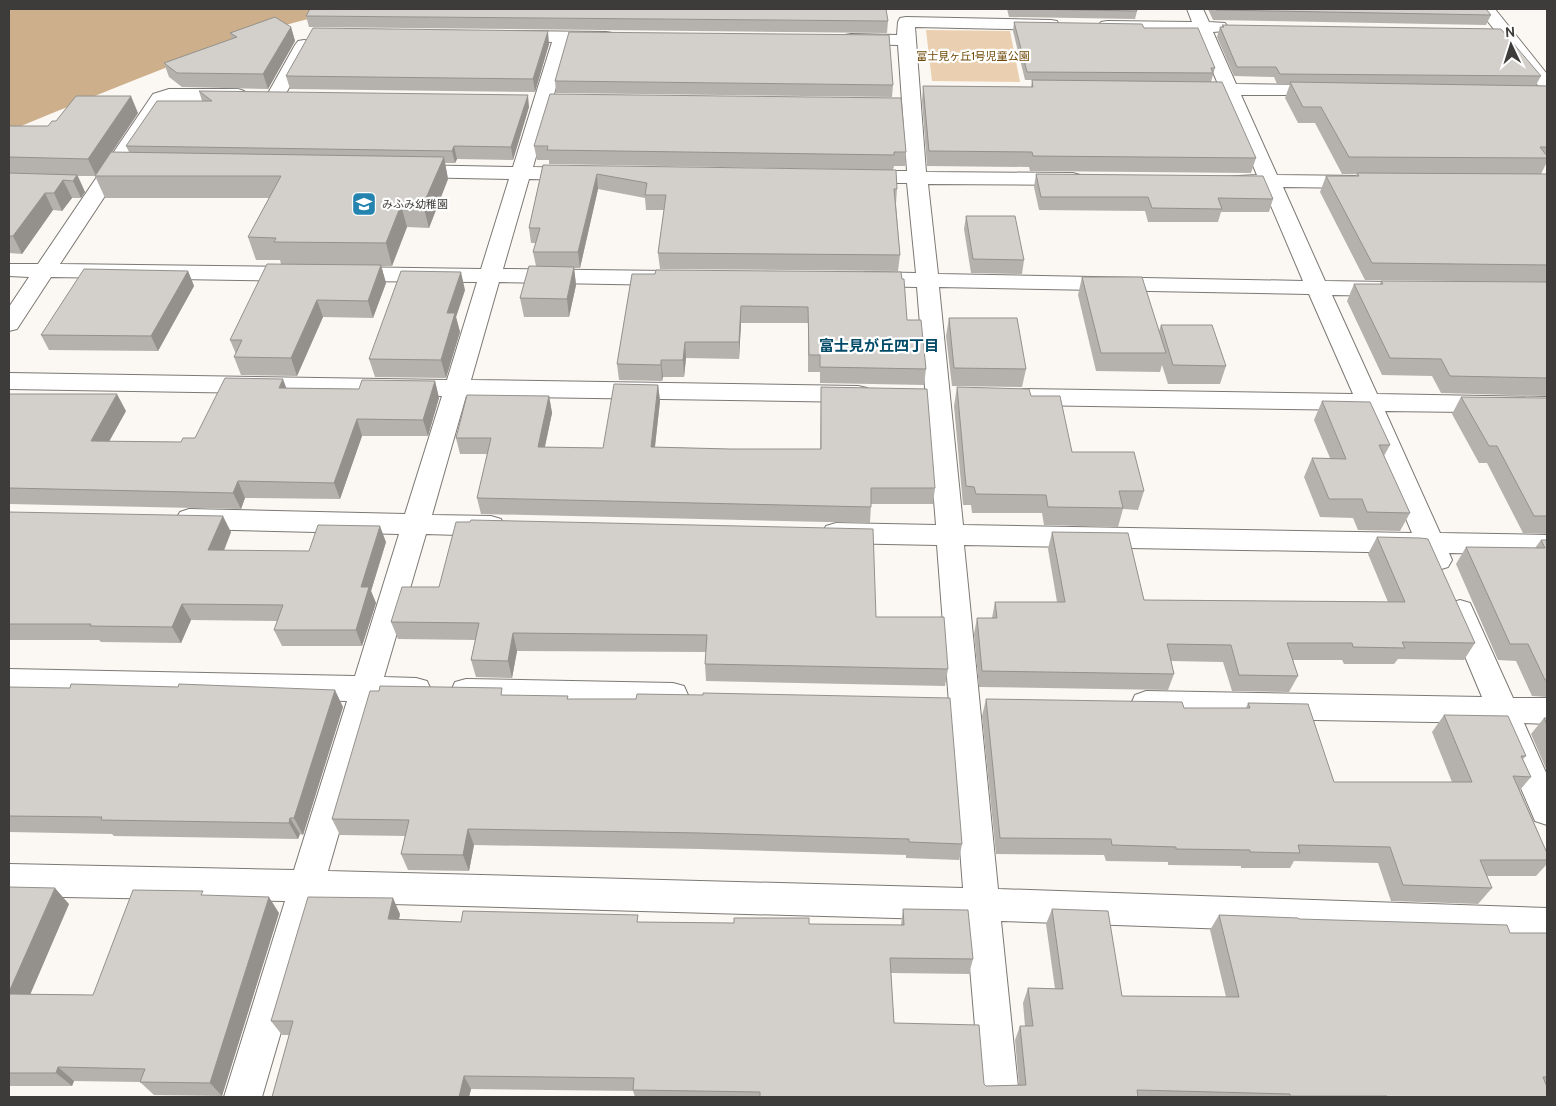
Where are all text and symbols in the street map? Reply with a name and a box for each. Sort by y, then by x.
north arrow [1486,20,1536,70]
text: N [1505,23,1516,41]
park label: 富士見ヶ丘1号児童公園 [916,49,1030,63]
school or university icon: みふみ幼稚園 [351,191,377,217]
place label: みふみ幼稚園 [382,197,448,211]
district label: 富士見が丘四丁目 [819,337,939,355]

